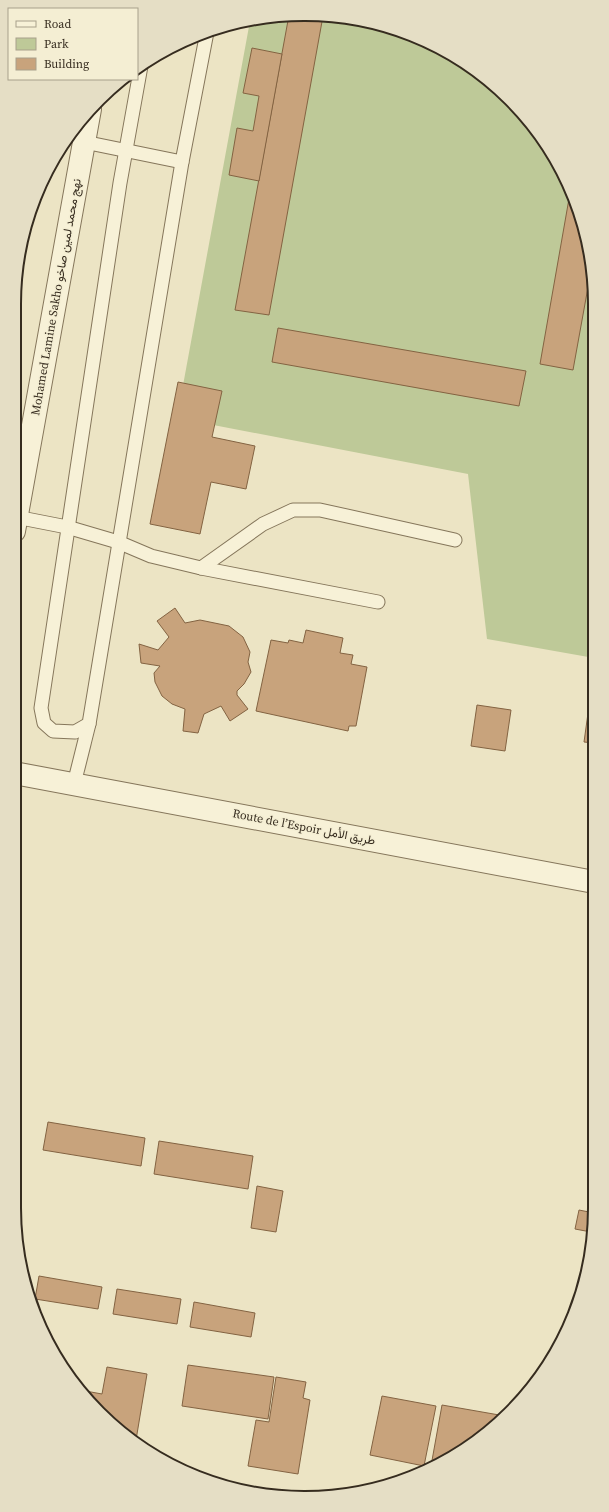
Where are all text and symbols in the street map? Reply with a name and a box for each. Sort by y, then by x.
legend [8,8,138,80]
text: Road [44,16,71,32]
text: Park [44,36,69,52]
text: Building [44,56,89,72]
street label: Mohamed Lamine Sakho نهج محمد لمين صاخو [27,177,86,417]
street label: Route de l’Espoir طريق الأمل [231,805,377,849]

